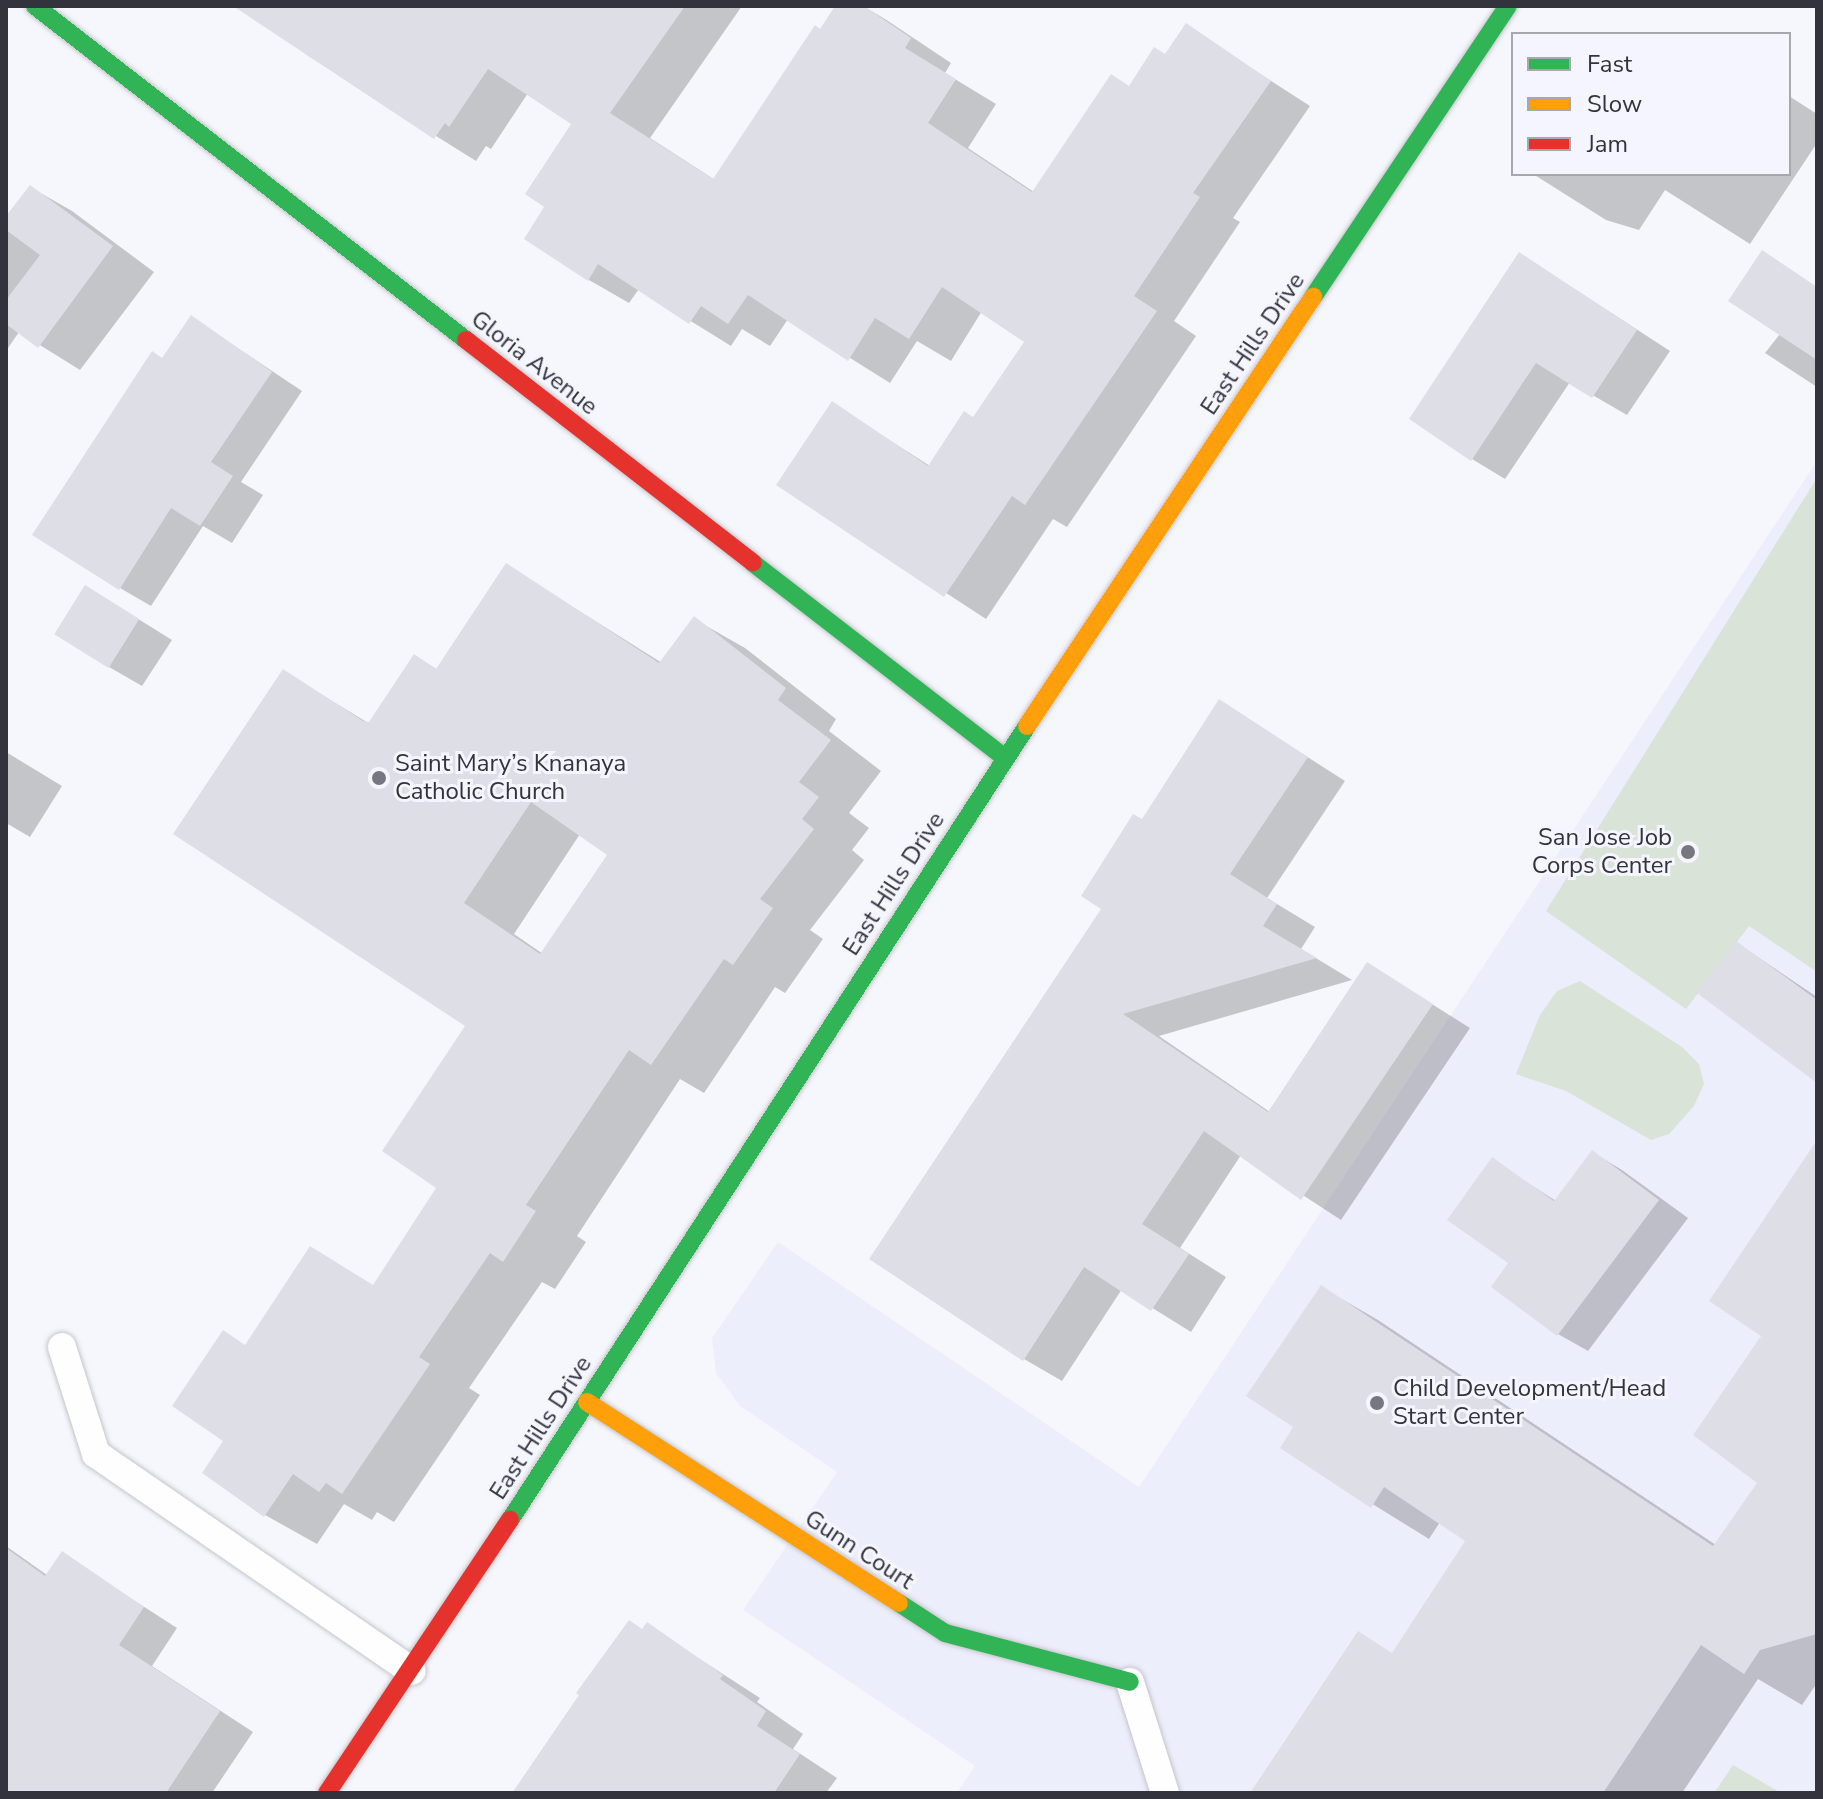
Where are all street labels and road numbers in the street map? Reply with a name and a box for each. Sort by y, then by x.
street label: East Hills Drive [1195,268,1311,420]
street label: Gloria Avenue [465,305,603,421]
street label: East Hills Drive [837,807,951,961]
street label: East Hills Drive [484,1351,598,1505]
street label: Gunn Court [799,1504,919,1596]

